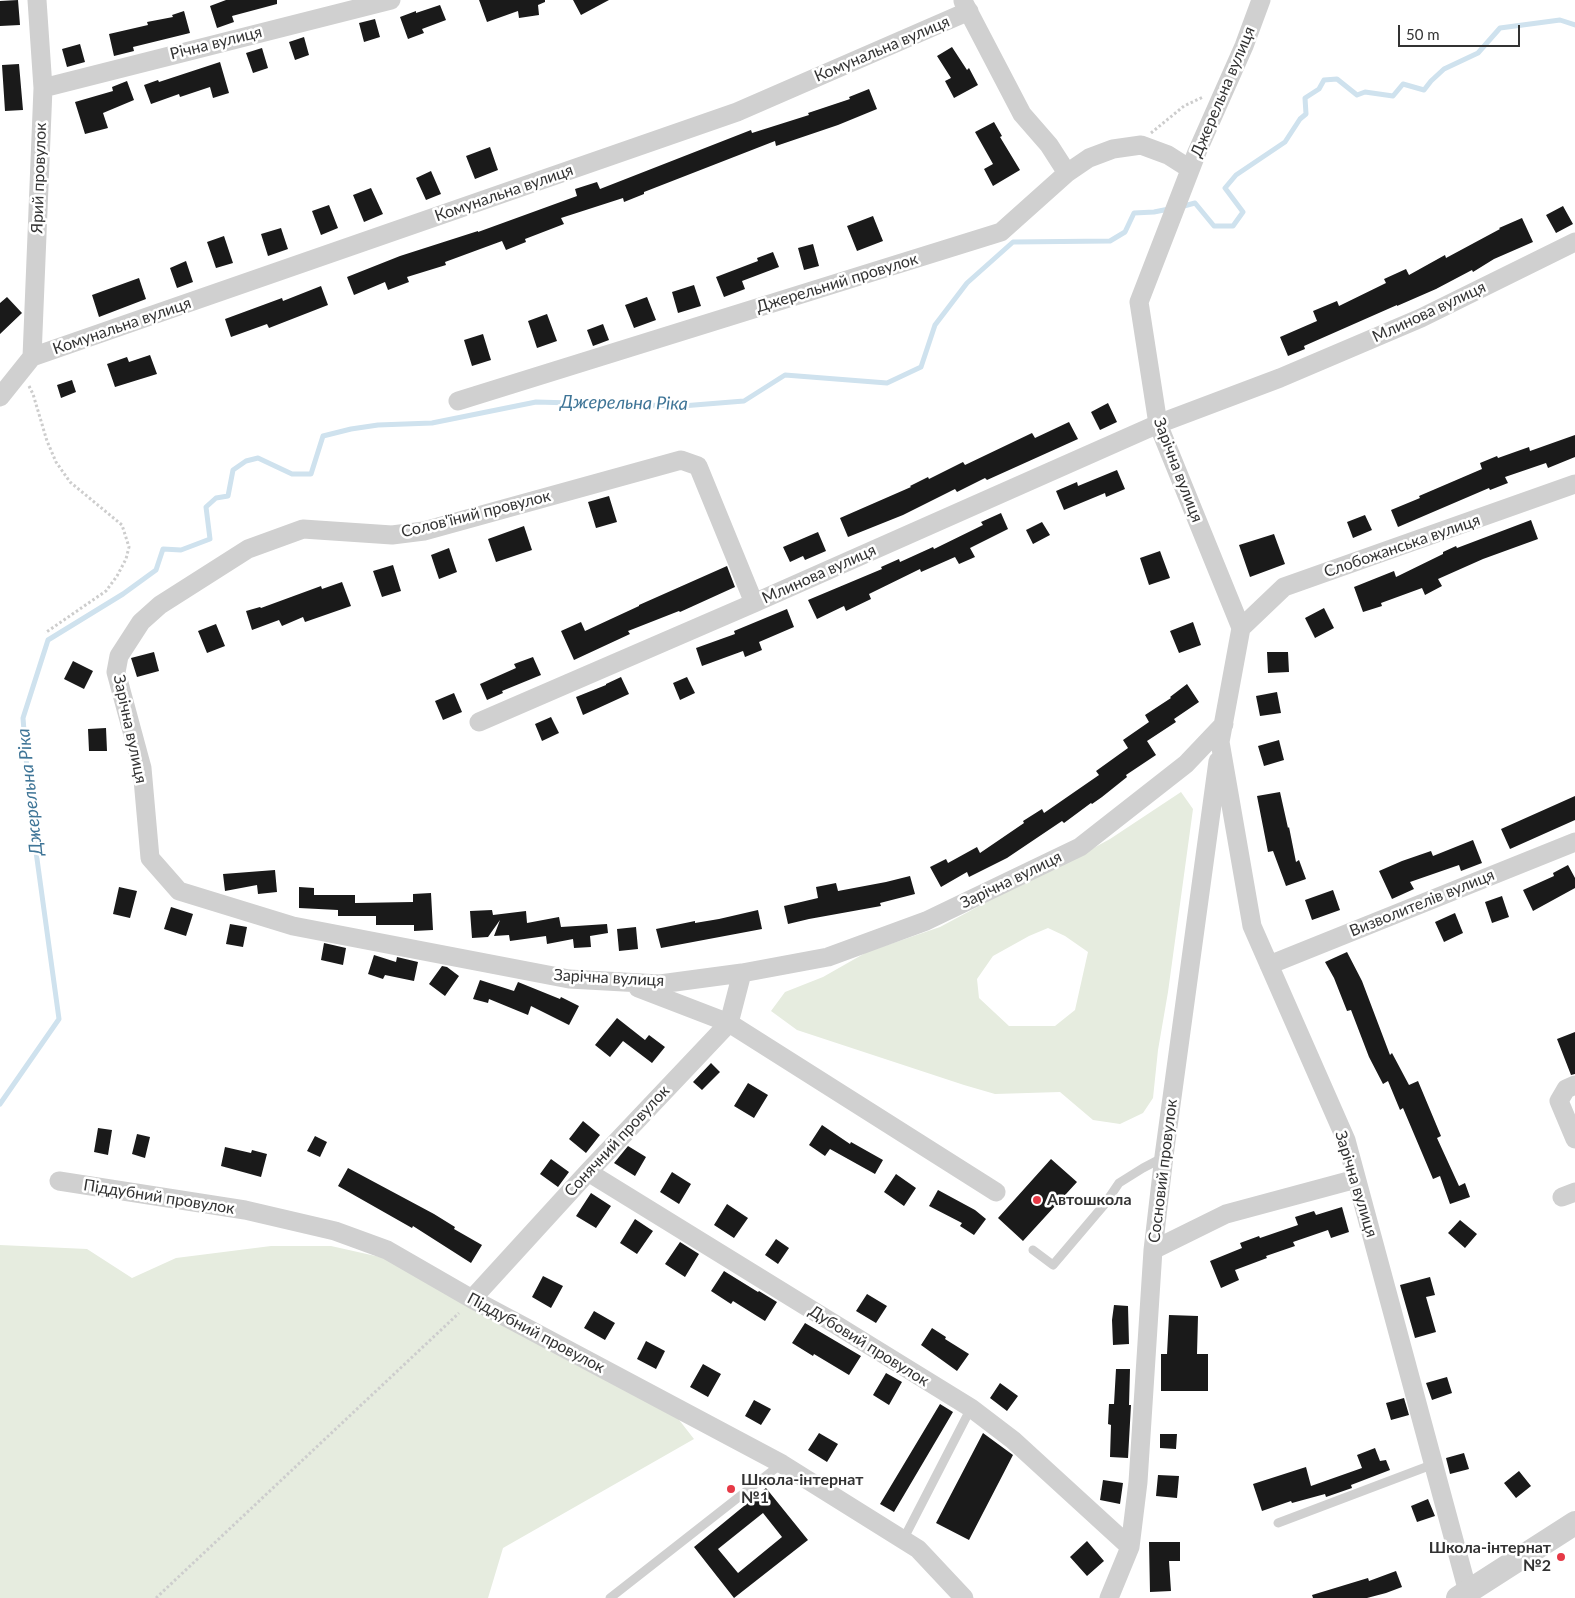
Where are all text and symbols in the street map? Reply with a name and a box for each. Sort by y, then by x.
street label: Комунальна вулиця [811,12,953,86]
scale bar [1400,15,1522,47]
street label: Річна вулиця [168,22,264,64]
street label: Джерельна вулиця [1187,24,1259,160]
text: 50 m [1406,25,1440,43]
street label: Ярий провулок [27,122,51,234]
street label: Комунальна вулиця [432,160,576,226]
street label: Джерельний провулок [754,249,920,317]
street label: Млинова вулиця [1369,277,1489,347]
street label: Комунальна вулиця [50,293,194,359]
water label: Джерельна Ріка [560,391,688,415]
street label: Зарічна вулиця [1149,415,1207,525]
street label: Солов'їний провулок [399,486,553,542]
street label: Слобожанська вулиця [1321,510,1483,582]
street label: Млинова вулиця [759,540,879,608]
street label: Зарічна вулиця [109,673,151,785]
water label: Джерельна Ріка [13,727,47,857]
street label: Зарічна вулиця [957,847,1065,913]
street label: Визволителів вулиця [1347,865,1497,941]
street label: Зарічна вулиця [553,966,665,990]
street label: Сонячний провулок [560,1081,674,1201]
street label: Сосновий провулок [1145,1098,1181,1244]
street label: Зарічна вулиця [1331,1128,1381,1240]
street label: Піддубний провулок [82,1176,236,1218]
place label: Автошкола [1047,1190,1132,1210]
marker: Автошкола [1031,1194,1043,1206]
street label: Піддубний провулок [464,1289,608,1377]
street label: Дубовий провулок [805,1301,933,1391]
place label: Школа-інтернат №1 [741,1470,863,1508]
marker: Школа-інтернат №1 [725,1483,737,1495]
place label: Школа-інтернат №2 [1429,1538,1551,1576]
marker: Школа-інтернат №2 [1555,1551,1567,1563]

